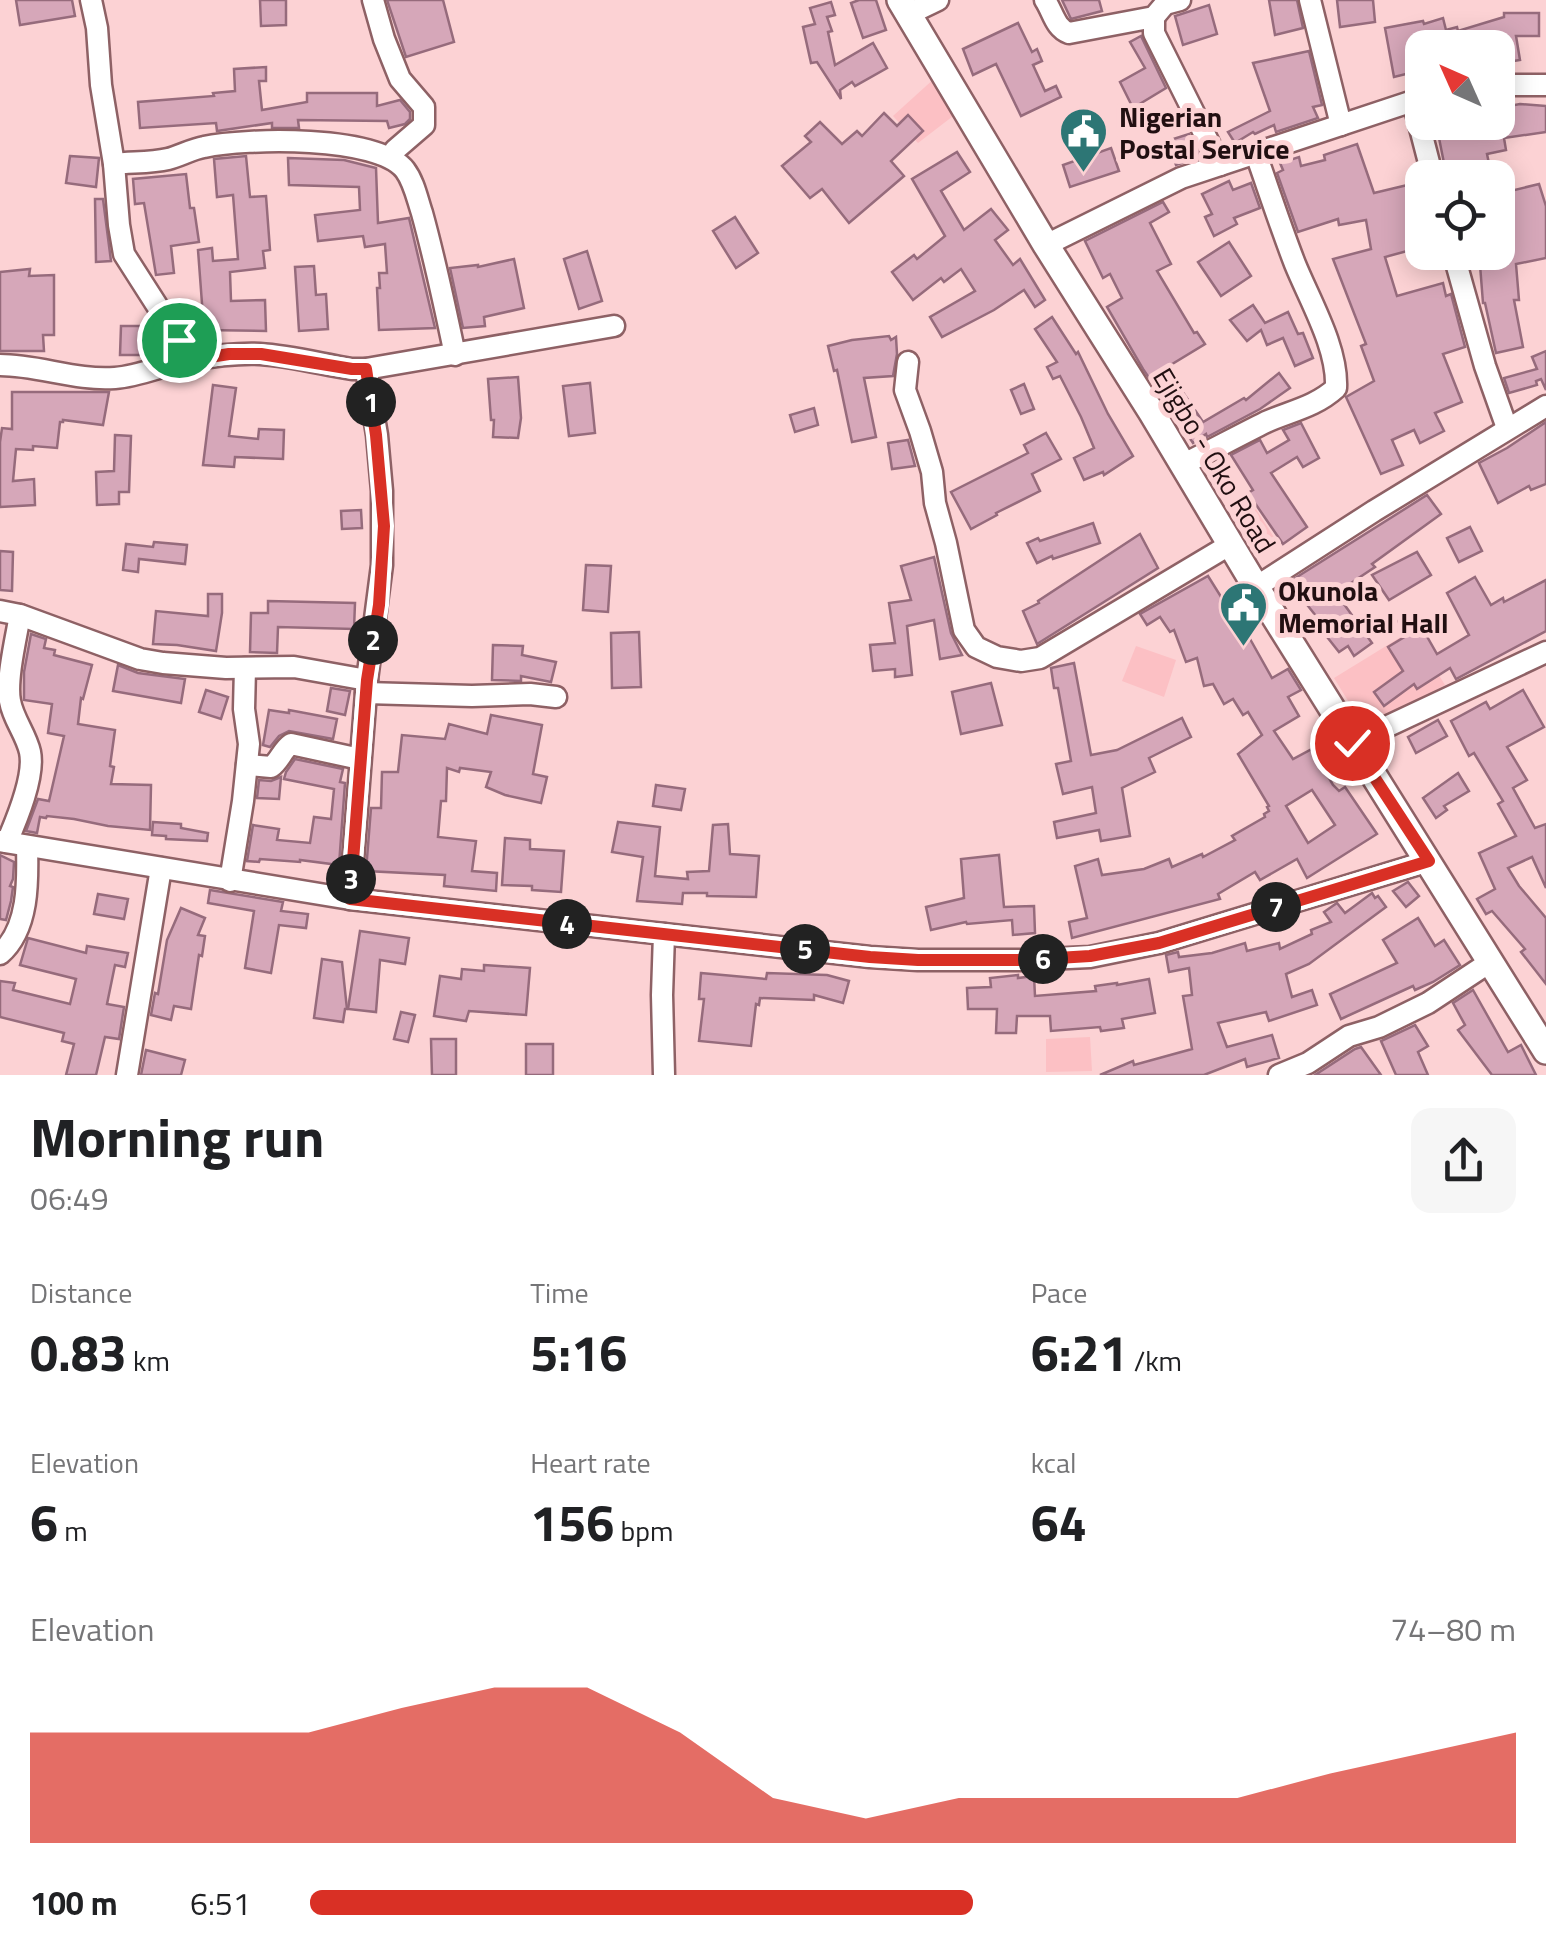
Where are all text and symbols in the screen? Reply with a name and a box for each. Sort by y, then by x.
north arrow [1405,30,1515,140]
map controls [1405,30,1515,270]
place label: Nigerian Postal Service [1119,95,1290,170]
public building icon: Nigerian Postal Service [1058,106,1110,174]
button: locate [1405,160,1515,270]
pin [137,298,222,383]
icon: arrive [152,313,207,368]
street label: Ejigbo - Oko Road [1143,359,1287,561]
pin: 1 [346,377,396,427]
text: 1 [363,380,379,423]
place label: Okunola Memorial Hall [1278,569,1449,644]
public building icon: Okunola Memorial Hall [1217,580,1269,648]
pin: 2 [348,615,398,665]
text: 2 [365,618,381,661]
pin [1310,701,1395,786]
icon: check [1325,716,1380,771]
pin: 3 [326,854,376,904]
text: 3 [343,857,359,900]
pin: 7 [1251,882,1301,932]
text: 7 [1268,885,1284,928]
pin: 4 [542,899,592,949]
text: 4 [559,902,575,945]
pin: 5 [780,924,830,974]
text: 5 [797,927,813,970]
pin: 6 [1018,934,1068,984]
text: 6 [1035,937,1051,980]
text: Morning run [30,1095,324,1178]
button: share [1411,1108,1516,1213]
text: 06:49 [30,1174,109,1222]
text: Distance [30,1271,132,1314]
text: Time [530,1271,589,1314]
text: Pace [1031,1271,1087,1314]
text: 0.83 [30,1314,127,1390]
text: 5:16 [530,1314,627,1390]
text: 6:21 [1031,1314,1127,1390]
text: km [127,1339,170,1382]
text: /km [1127,1339,1182,1382]
text: Elevation [30,1441,139,1484]
text: Heart rate [530,1441,651,1484]
text: kcal [1031,1441,1076,1484]
text: 6 [30,1484,58,1560]
text: 156 [530,1484,614,1560]
text: 64 [1031,1484,1087,1560]
text: m [58,1509,88,1552]
text: bpm [614,1509,673,1552]
text: Elevation [30,1605,154,1653]
text: 74–80 m [1390,1605,1516,1653]
text: 100 m [30,1879,118,1927]
text: 6:51 [190,1879,251,1927]

